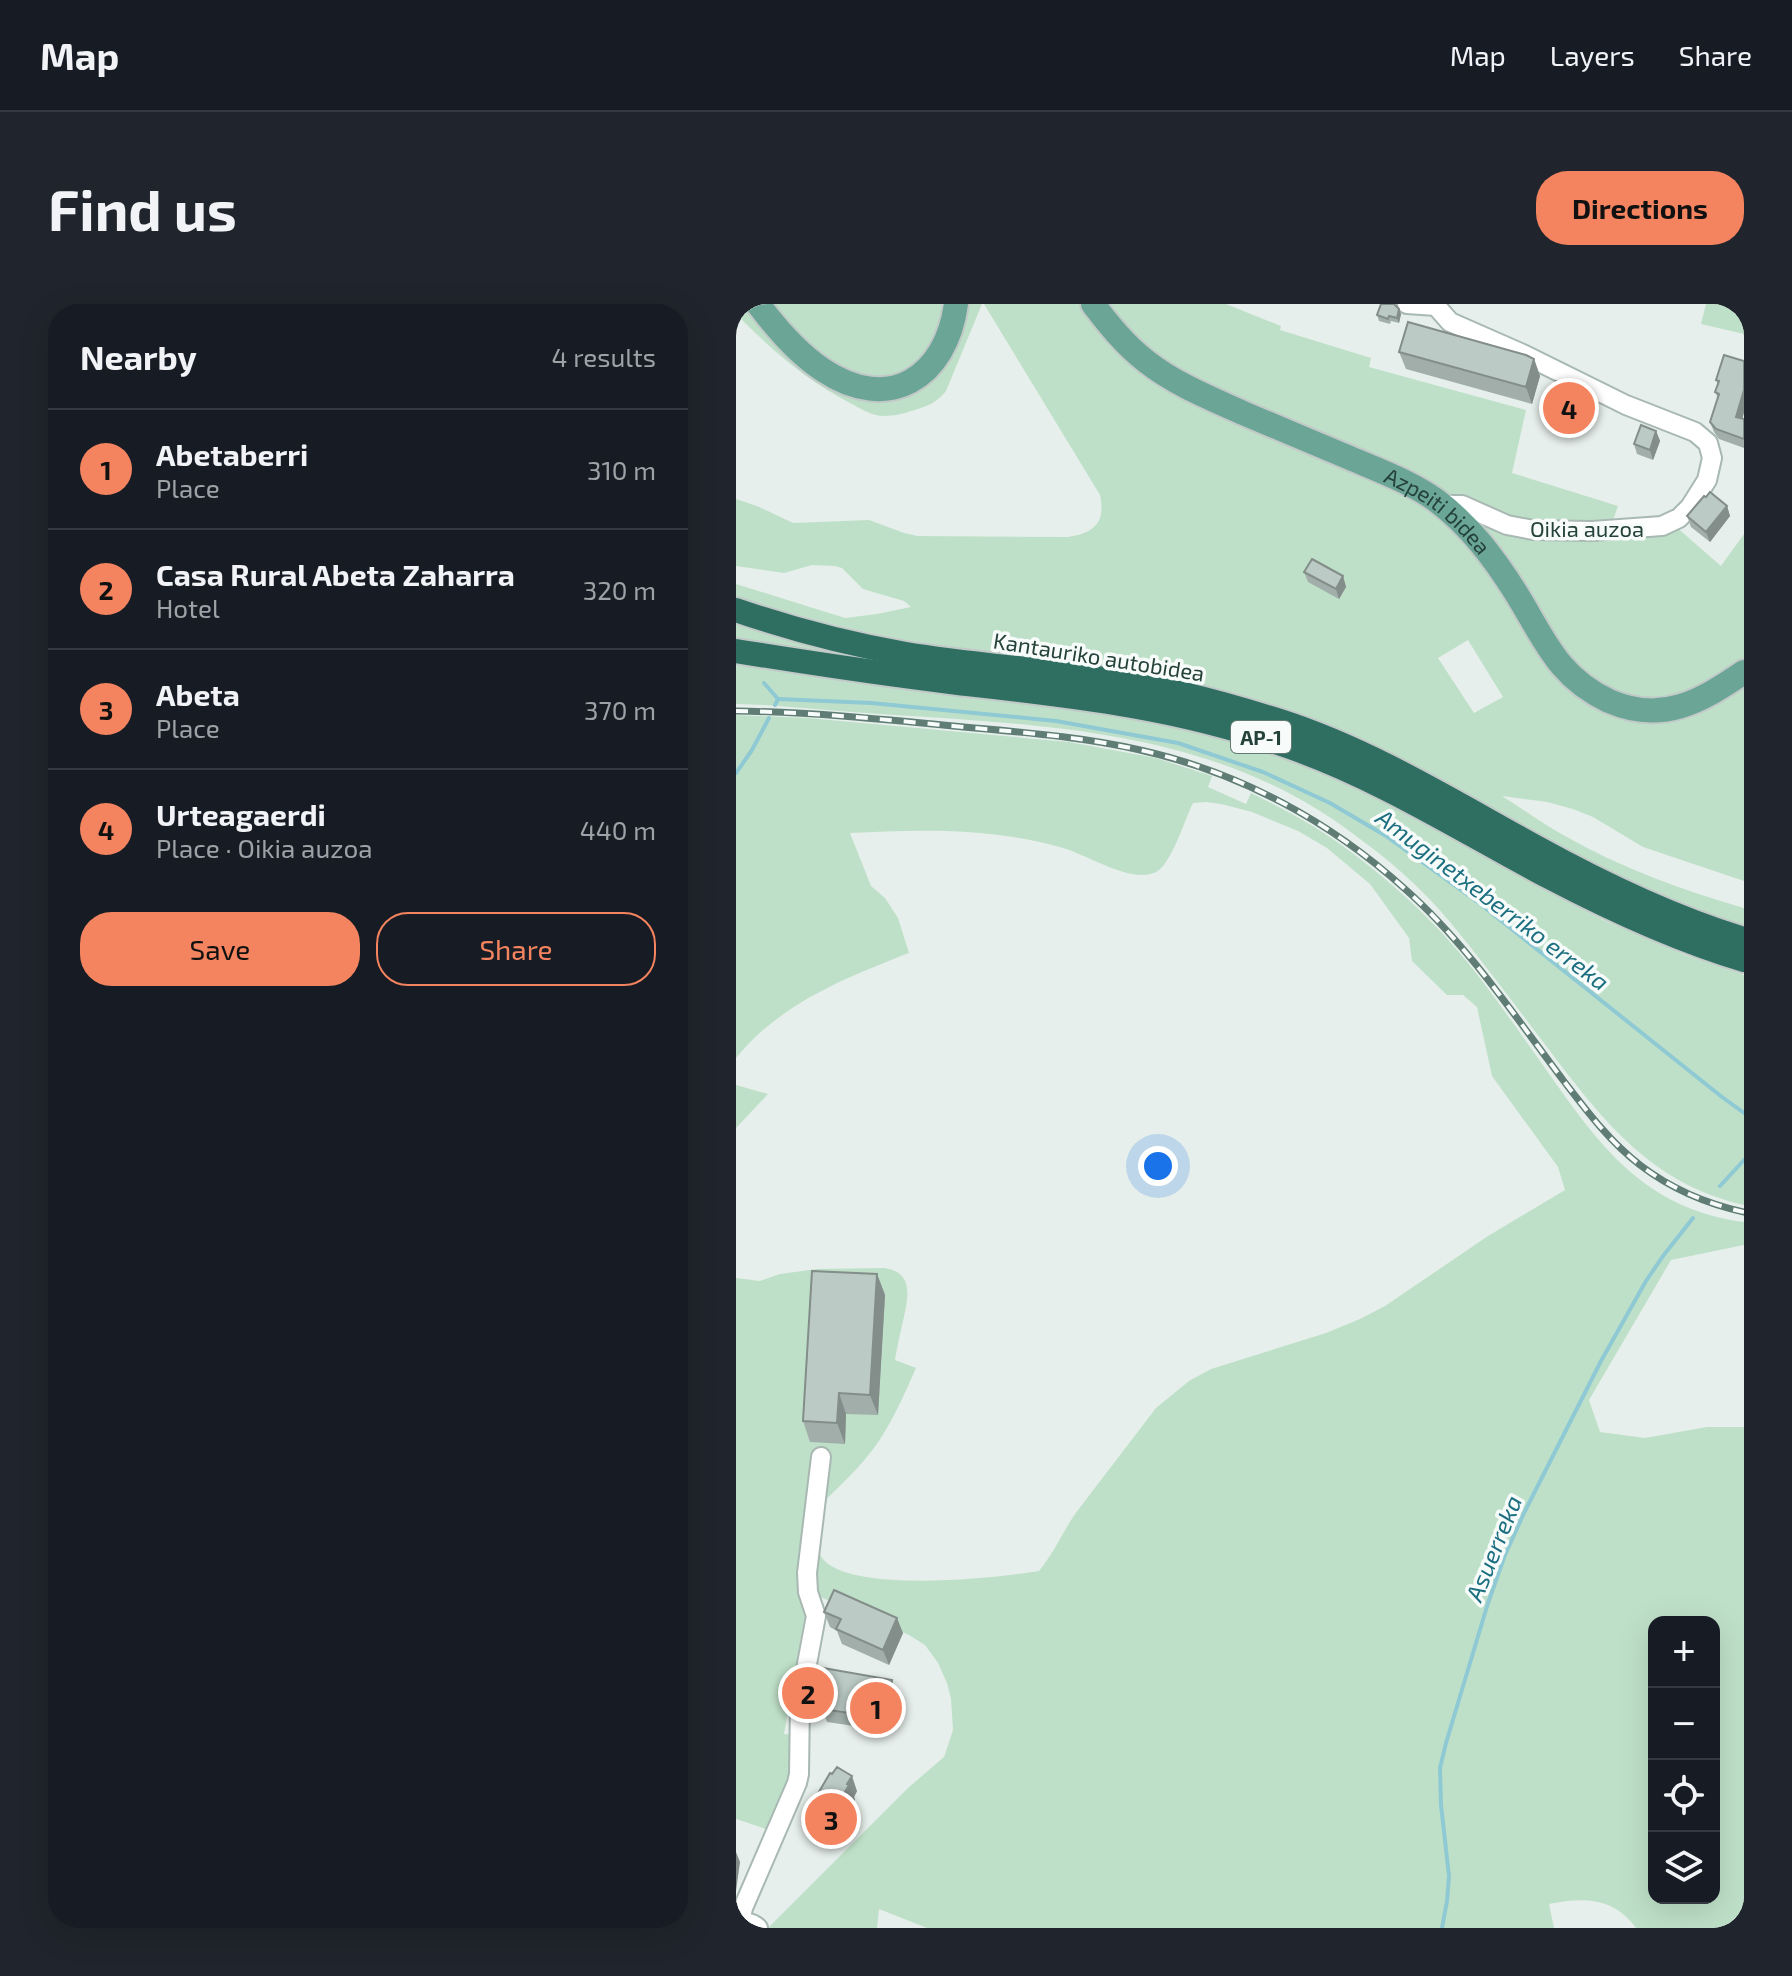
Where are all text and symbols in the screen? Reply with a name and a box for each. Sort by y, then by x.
text: Map [40,32,119,78]
text: Map [1450,38,1506,72]
text: Layers [1550,38,1635,72]
text: Share [1679,38,1752,72]
button: Directions [1536,171,1744,245]
text: Find us [48,175,237,242]
text: Nearby [80,336,197,377]
text: 4 results [551,341,656,372]
pin: 4 [1543,378,1595,438]
text: Abetaberri [156,436,308,472]
text: 1 [100,454,112,485]
text: 310 m [587,454,656,485]
street label: Azpeiti bidea [1381,461,1497,559]
text: Place [156,472,220,503]
street label: Oikia auzoa [1530,515,1644,541]
text: Casa Rural Abeta Zaharra [156,556,515,592]
text: 2 [98,574,114,605]
text: 320 m [583,574,656,605]
text: Hotel [156,592,220,623]
street label: Kantauriko autobidea [992,626,1206,686]
text: Abeta [156,676,240,712]
text: 3 [99,694,113,725]
text: 370 m [584,694,656,725]
text: Place [156,712,220,743]
road number: AP-1 [1231,721,1291,753]
text: Urteagaerdi [156,796,326,832]
water label: Amuginetxeberriko erreka [1370,801,1615,996]
text: 4 [98,814,114,845]
text: 440 m [580,814,656,845]
text: Place · Oikia auzoa [156,832,372,863]
button: Save [80,912,360,986]
button: Share [376,912,656,986]
your location [1138,1146,1178,1186]
water label: Asuerreka [1458,1491,1527,1606]
map controls [1648,1616,1720,1904]
button: + [1648,1616,1720,1688]
pin: 2 [782,1663,834,1723]
pin: 1 [850,1678,902,1738]
button: − [1648,1688,1720,1760]
button: locate [1648,1760,1720,1832]
pin: 3 [805,1789,857,1849]
button: layers [1648,1832,1720,1904]

